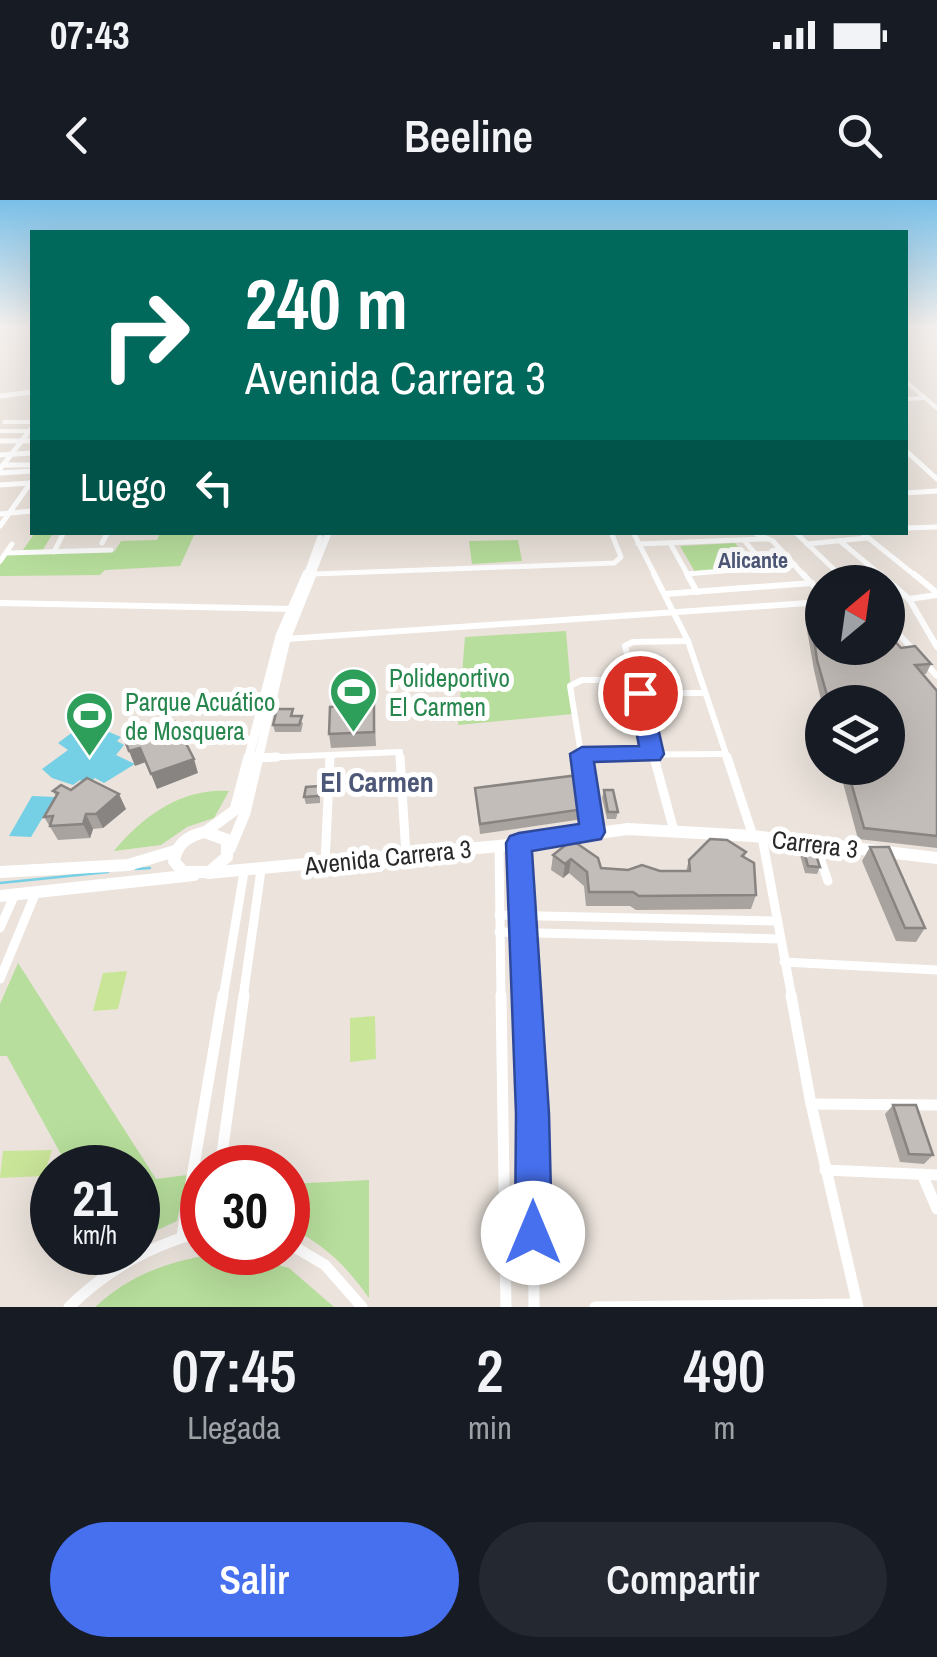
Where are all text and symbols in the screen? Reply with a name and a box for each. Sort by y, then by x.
text: 07:43 [50,10,130,61]
text: Beeline [404,105,533,166]
icon: back [50,108,105,163]
icon: search [832,108,887,163]
text: 240 m [245,257,408,351]
icon: right [80,270,210,400]
text: Avenida Carrera 3 [245,347,546,408]
icon: left [187,460,242,515]
text: Luego [80,462,167,513]
district label: Alicante [718,545,788,575]
north arrow [805,565,905,665]
map controls [805,565,905,785]
pin [598,651,683,736]
place label: Polideportivo El Carmen [389,661,510,724]
sports icon: Polideportivo El Carmen [328,666,380,734]
icon: arrive [613,666,668,721]
place label: Parque Acuático de Mosquera [125,685,275,748]
button: layers [805,685,905,785]
sports icon: Parque Acuático de Mosquera [64,690,116,758]
district label: El Carmen [320,763,434,801]
street label: Carrera 3 [770,822,860,866]
street label: Avenida Carrera 3 [302,831,473,883]
speed limit sign: 30 [180,1145,310,1275]
text: 21 [72,1164,118,1232]
position arrow [481,1181,585,1285]
text: km/h [73,1218,117,1252]
text: 07:45 [172,1330,296,1411]
text: 2 [476,1330,504,1411]
text: 490 [683,1330,765,1411]
text: Llegada [187,1406,281,1449]
text: min [468,1406,512,1449]
text: m [713,1406,735,1449]
button: Salir [50,1522,459,1637]
button: Compartir [479,1522,887,1637]

